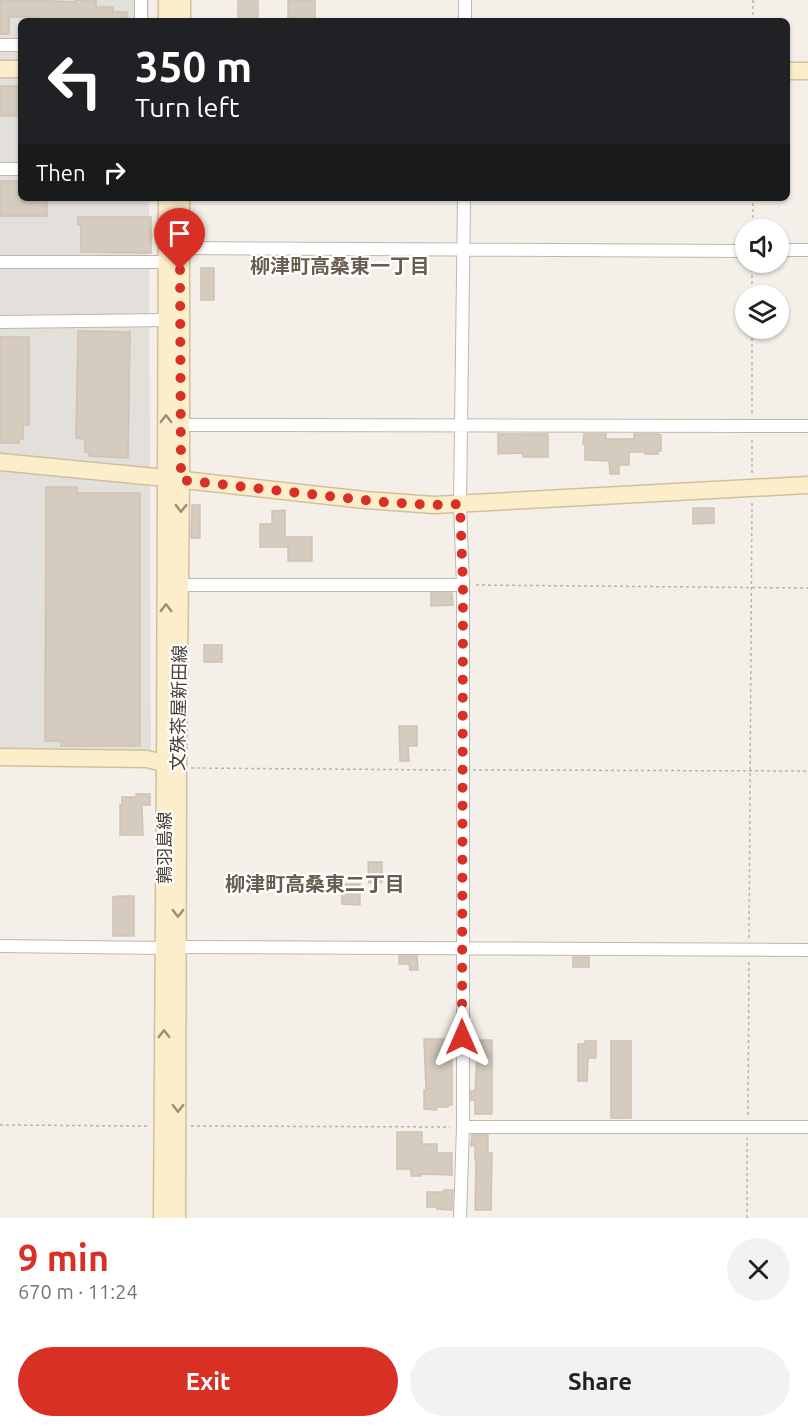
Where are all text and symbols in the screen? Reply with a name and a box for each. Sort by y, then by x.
icon: left [36,42,114,120]
text: 350 m [135,43,252,90]
text: Turn left [135,92,239,122]
icon: right [98,156,131,189]
text: Then [36,160,86,185]
pin [154,208,205,270]
icon: arrive [163,217,196,250]
map controls [735,219,789,339]
button: sound [735,219,789,273]
district label: 柳津町高桑東一丁目 [250,254,430,277]
button: layers [735,285,789,339]
one-way arrow [160,415,172,424]
one-way arrow [175,504,187,513]
one-way arrow [160,603,172,612]
street label: 文殊茶屋新田線 [167,645,189,771]
street label: 鶉羽島線 [154,812,174,884]
district label: 柳津町高桑東二丁目 [225,872,405,895]
one-way arrow [172,909,184,918]
position arrow [430,1005,494,1069]
one-way arrow [157,1029,170,1038]
one-way arrow [172,1104,184,1113]
text: 9 min [18,1237,109,1278]
button: close [727,1238,790,1301]
text: 670 m · 11:24 [18,1280,138,1303]
button: Exit [18,1347,398,1416]
button: Share [410,1347,790,1416]

